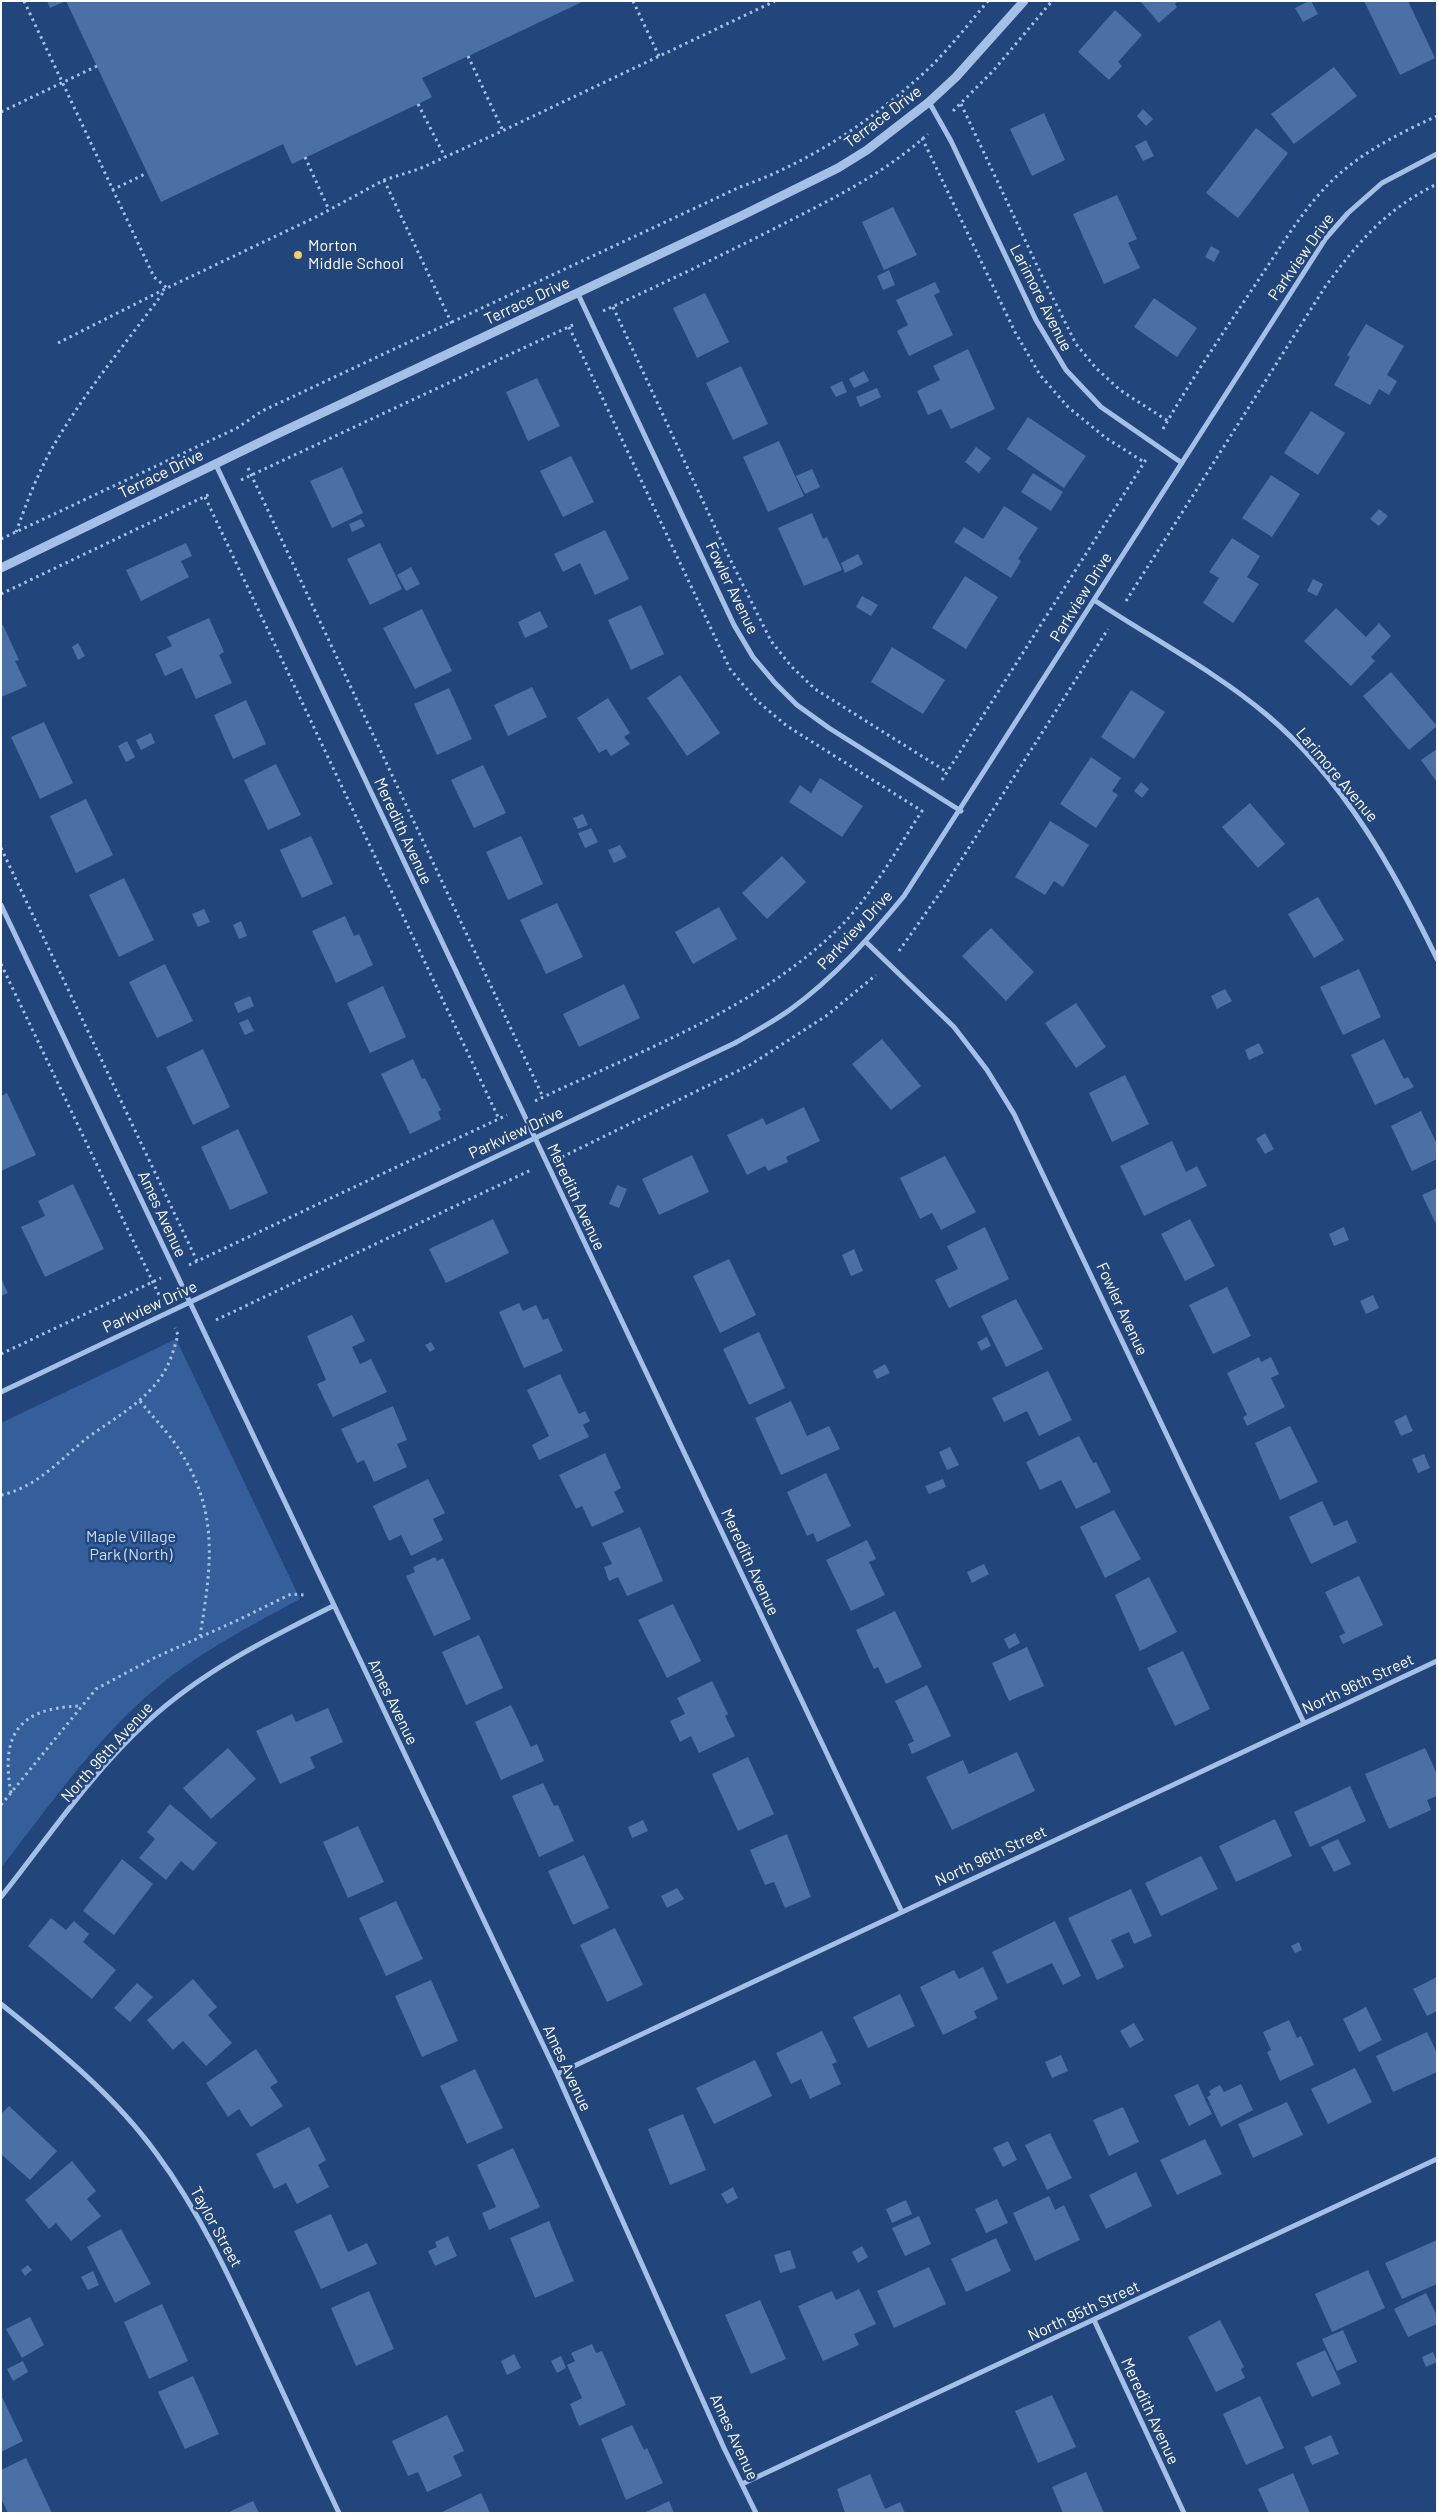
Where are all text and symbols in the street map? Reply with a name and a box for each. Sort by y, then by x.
street label: Terrace Drive [841,82,925,152]
street label: Parkview Drive [1264,210,1338,304]
place label: Morton Middle School [308,236,404,274]
street label: Larimore Avenue [1006,241,1076,355]
marker: Morton Middle School [292,249,304,261]
street label: Terrace Drive [481,273,573,329]
street label: Terrace Drive [115,445,207,503]
street label: Fowler Avenue [701,539,763,637]
street label: Parkview Drive [1046,549,1116,645]
street label: Larimore Avenue [1292,724,1382,826]
street label: Meredith Avenue [370,775,436,887]
street label: Parkview Drive [813,886,897,974]
street label: Parkview Drive [466,1103,566,1163]
street label: Meredith Avenue [543,1141,609,1253]
street label: Ames Avenue [134,1168,190,1260]
street label: Fowler Avenue [1092,1259,1152,1359]
street label: Parkview Drive [100,1277,200,1337]
street label: Meredith Avenue [717,1506,783,1618]
park label: Maple Village Park (North) [86,1527,176,1565]
street label: North 96th Street [1299,1650,1417,1718]
street label: Ames Avenue [364,1656,422,1748]
street label: North 96th Avenue [57,1698,157,1806]
street label: North 96th Street [932,1822,1050,1890]
street label: Ames Avenue [539,2022,595,2114]
street label: Taylor Street [186,2183,246,2271]
street label: North 95th Street [1025,2277,1143,2345]
street label: Meredith Avenue [1117,2355,1183,2467]
street label: Ames Avenue [706,2391,762,2483]

